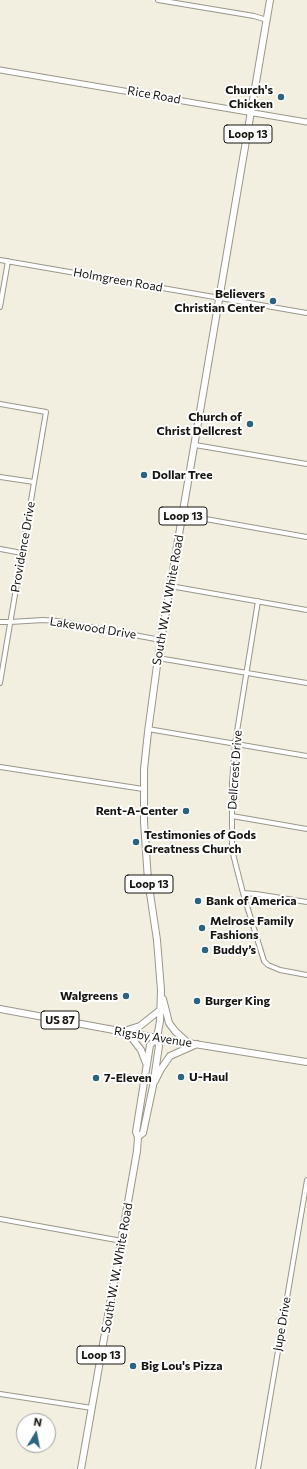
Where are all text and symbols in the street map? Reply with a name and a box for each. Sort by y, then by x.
street label: Rice Road [126,83,182,107]
place label: Church's Chicken [225,83,273,111]
marker: Church's Chicken [276,92,286,102]
road number: Loop 13 [224,125,272,143]
street label: Holmgreen Road [72,265,164,295]
place label: Believers Christian Center [174,287,265,315]
marker: Believers Christian Center [268,296,278,306]
place label: Church of Christ Dellcrest [157,410,242,438]
marker: Church of Christ Dellcrest [245,419,255,429]
place label: Dollar Tree [152,468,212,482]
marker: Dollar Tree [139,470,149,480]
street label: Providence Drive [8,500,38,594]
road number: Loop 13 [159,507,207,525]
street label: South W. W. White Road [149,534,187,666]
street label: Lakewood Drive [49,614,137,642]
street label: Dellcrest Drive [225,730,245,810]
place label: Rent-A-Center [96,804,178,818]
marker: Rent-A-Center [181,806,191,816]
place label: Testimonies of Gods Greatness Church [144,828,256,856]
marker: Testimonies of Gods Greatness Church [131,837,141,847]
road number: Loop 13 [125,875,173,893]
place label: Bank of America [206,894,297,908]
marker: Bank of America [193,896,203,906]
place label: Melrose Family Fashions [210,914,294,942]
marker: Melrose Family Fashions [197,923,207,933]
place label: Buddy’s [213,943,256,957]
marker: Buddy’s [200,945,210,955]
place label: Walgreens [60,989,118,1003]
marker: Walgreens [121,991,131,1001]
place label: Burger King [205,994,270,1008]
marker: Burger King [192,996,202,1006]
road number: US 87 [41,1011,79,1029]
street label: Rigsby Avenue [113,1024,193,1050]
place label: U-Haul [189,1070,228,1084]
place label: 7-Eleven [104,1071,152,1085]
marker: U-Haul [176,1072,186,1082]
marker: 7-Eleven [91,1073,101,1083]
street label: South W. W. White Road [98,1202,136,1334]
street label: Jupe Drive [270,1296,294,1352]
road number: Loop 13 [77,1346,125,1364]
place label: Big Lou's Pizza [141,1359,223,1373]
marker: Big Lou's Pizza [128,1361,138,1371]
north arrow [16,1413,56,1453]
text: N [33,1415,43,1429]

